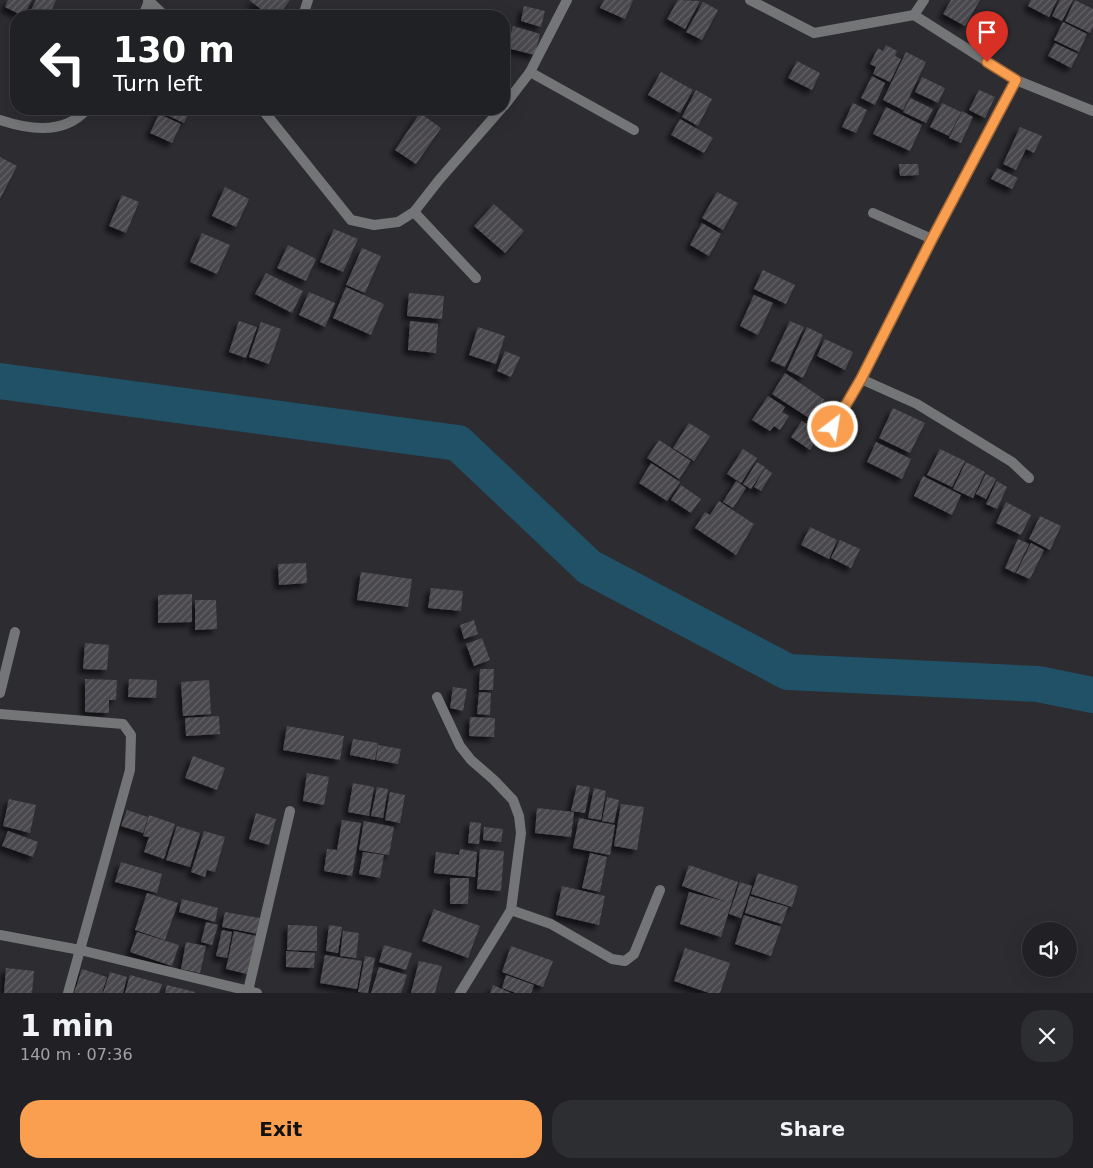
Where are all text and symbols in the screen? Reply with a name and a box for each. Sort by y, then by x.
pin [966,11,1008,62]
icon: arrive [973,18,1001,46]
icon: left [30,30,95,95]
text: 130 m [113,30,235,70]
text: Turn left [113,71,202,96]
position arrow [806,400,858,452]
map controls [1022,922,1077,977]
button: sound [1022,922,1077,977]
text: 1 min [20,1008,114,1043]
button: close [1021,1010,1073,1062]
text: 140 m · 07:36 [20,1045,133,1064]
button: Exit [20,1100,542,1158]
button: Share [552,1100,1073,1158]

